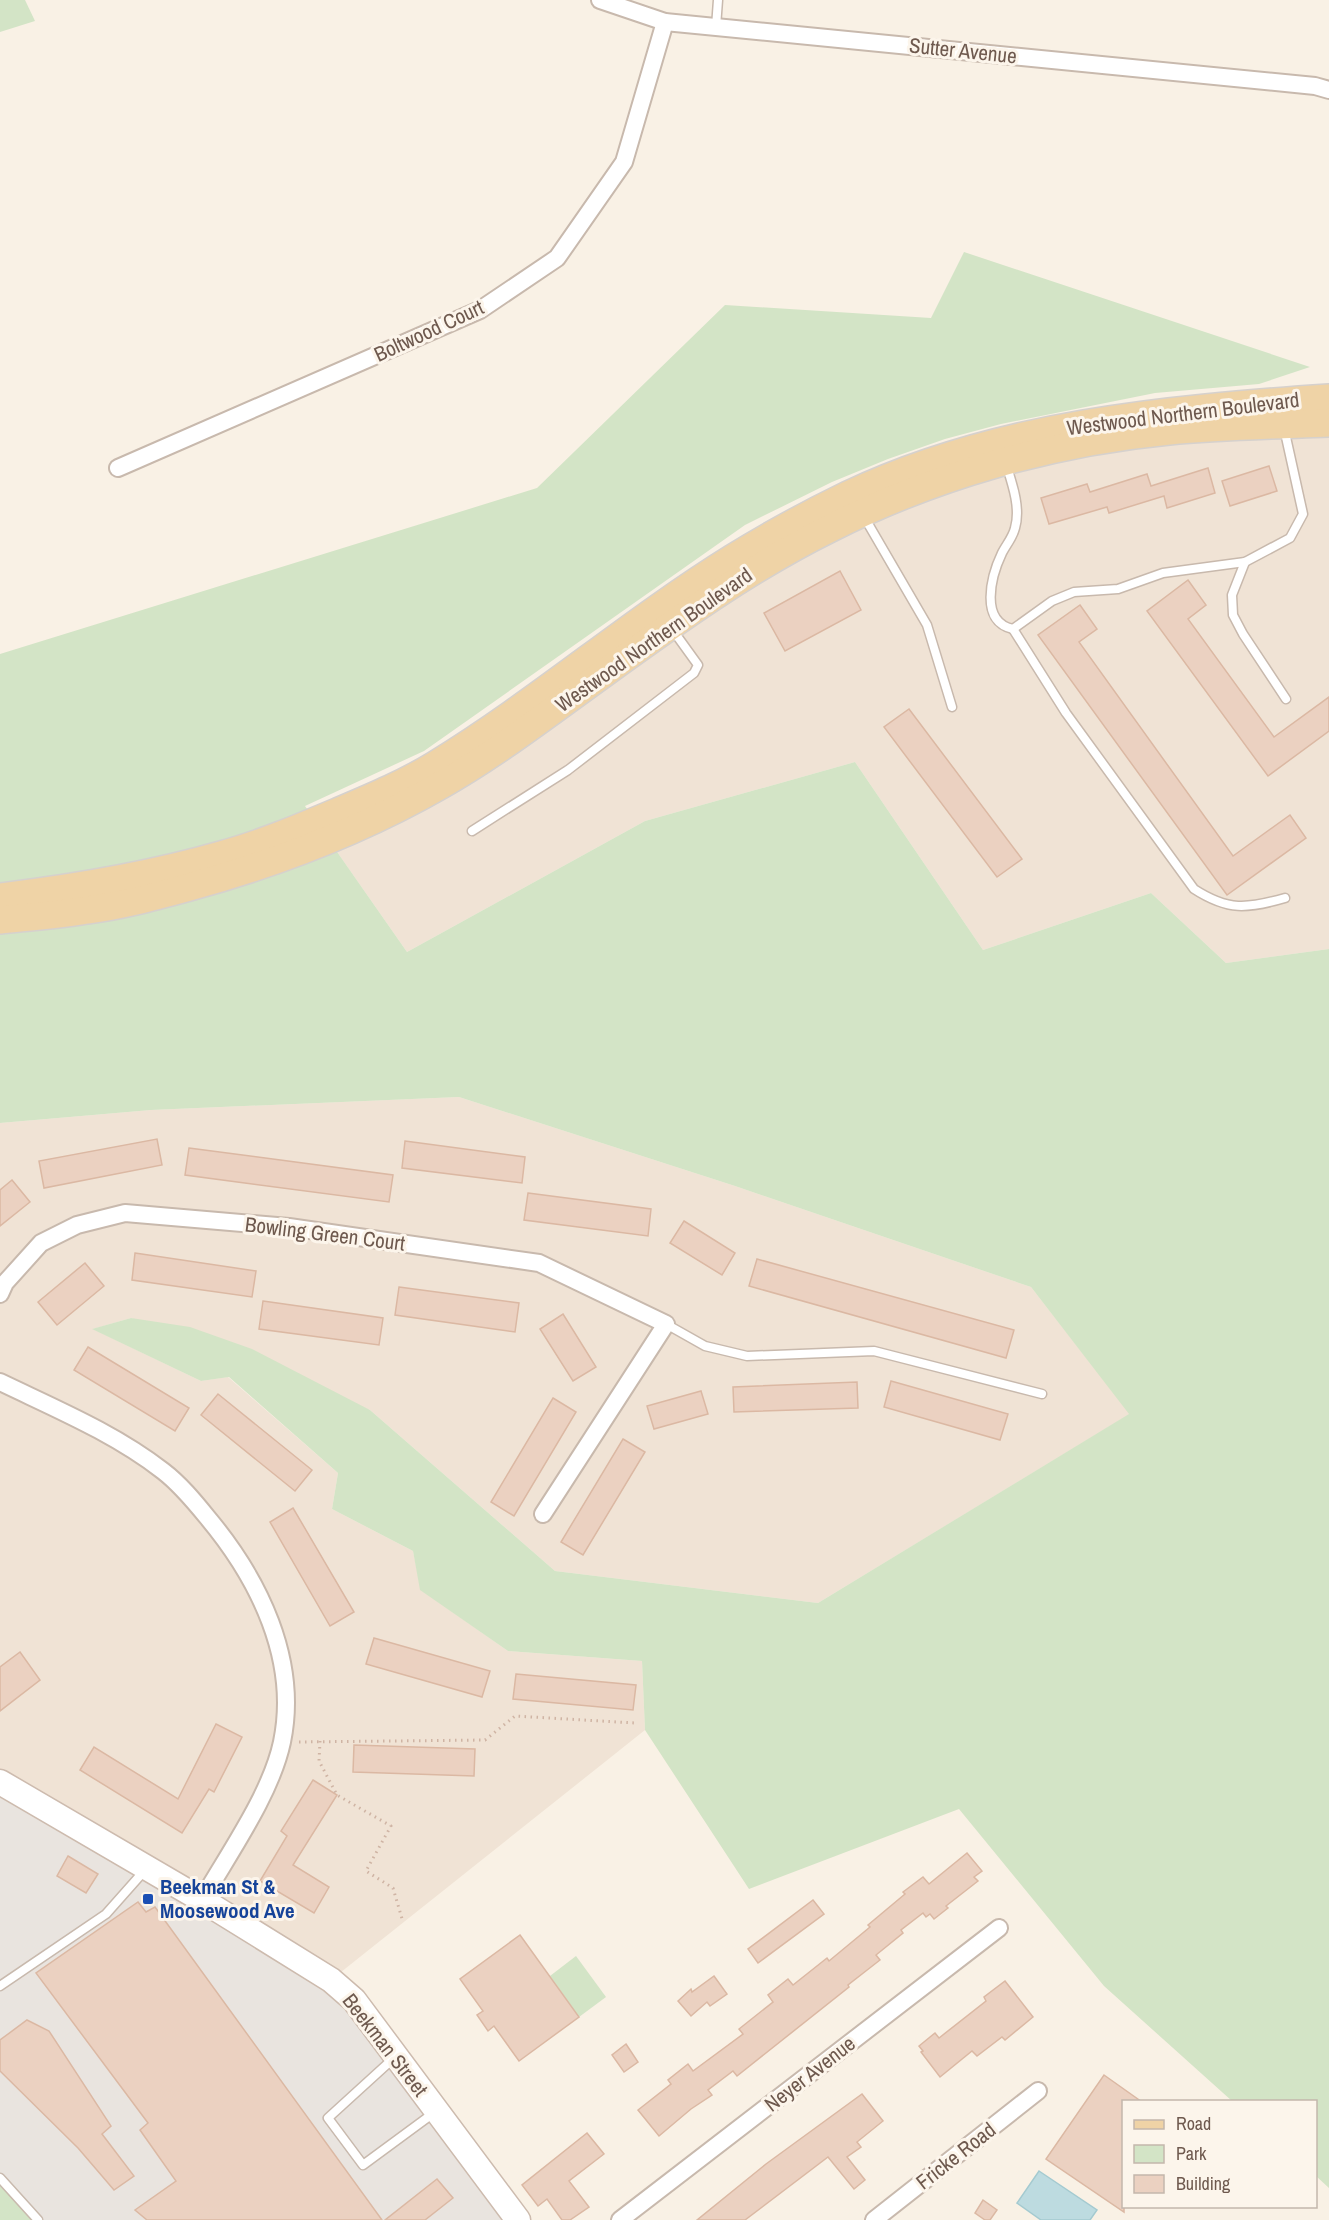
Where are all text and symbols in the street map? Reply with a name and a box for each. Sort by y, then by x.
street label: Sutter Avenue [908,30,1018,71]
street label: Boltwood Court [369,292,488,369]
street label: Westwood Northern Boulevard [1065,385,1301,442]
street label: Westwood Northern Boulevard [549,561,758,719]
street label: Bowling Green Court [243,1209,407,1258]
place label: Beekman St & Moosewood Ave [160,1872,295,1925]
marker: Beekman St & Moosewood Ave [141,1892,155,1906]
street label: Beekman Street [336,1987,435,2102]
street label: Neyer Avenue [758,2029,861,2118]
legend [1122,2100,1317,2208]
text: Road [1176,2111,1211,2136]
street label: Fricke Road [910,2115,1002,2196]
text: Park [1176,2141,1207,2166]
text: Building [1176,2171,1231,2196]

